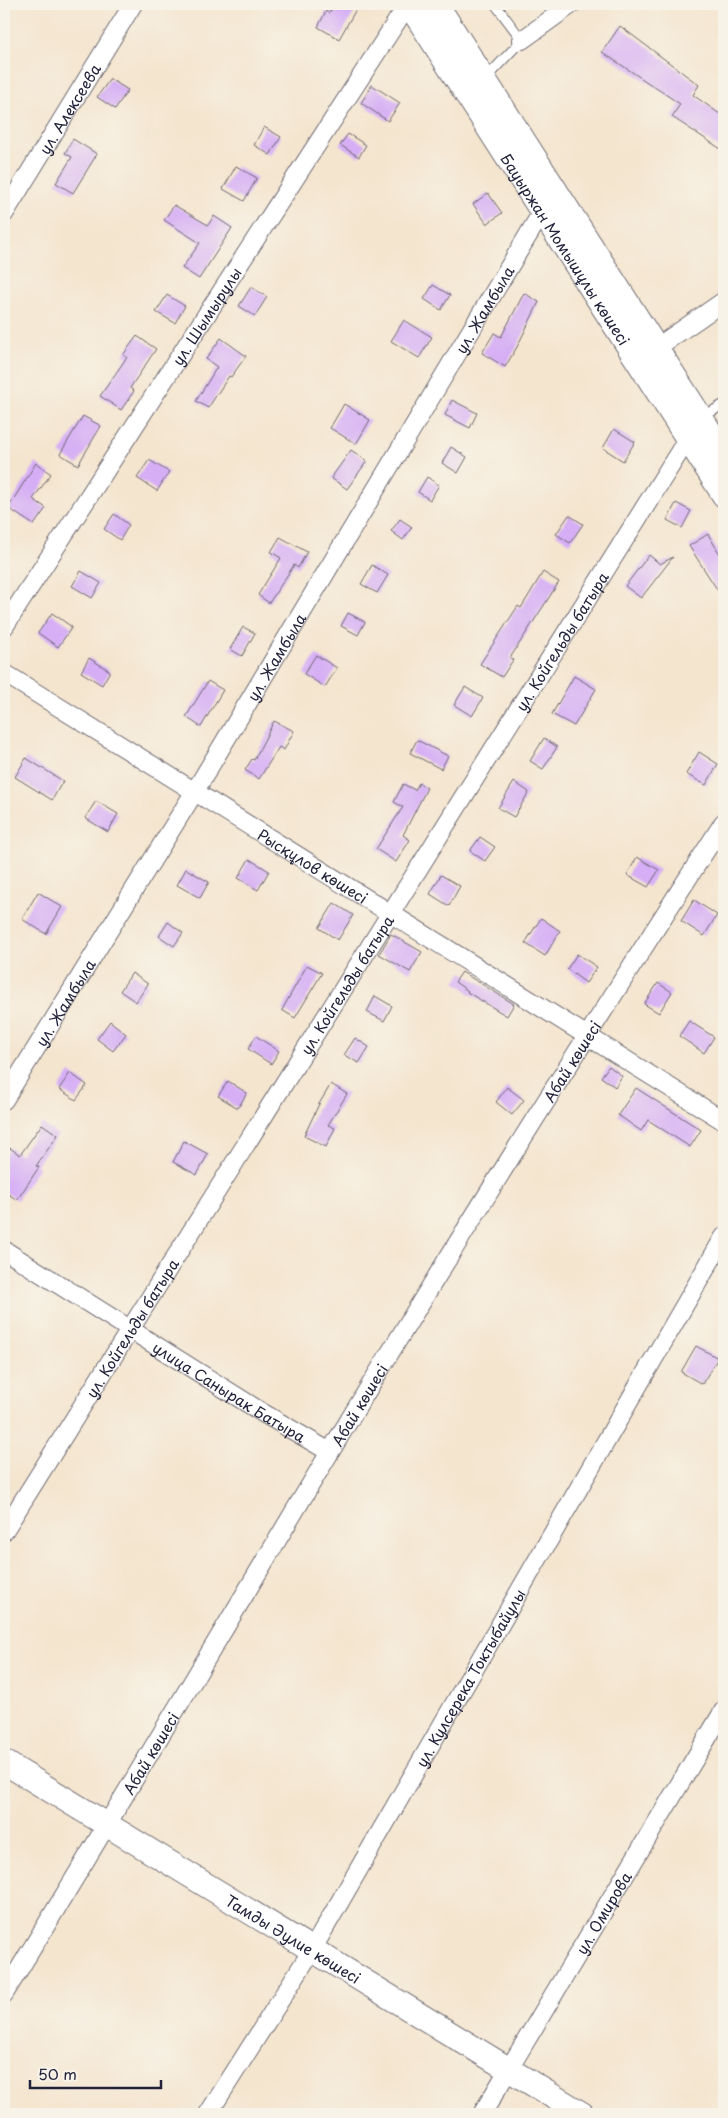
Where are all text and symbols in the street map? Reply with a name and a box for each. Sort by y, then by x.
street label: ул. Алексеева [32,58,106,158]
street label: Бауыржан Момышұлы көшесі [496,148,636,349]
street label: ул. Жамбыла [449,260,519,357]
street label: ул. Шымырулы [166,262,246,369]
street label: ул. Койгельды батыра [509,566,614,715]
street label: ул. Жамбыла [240,608,311,705]
street label: Рысқұлов көшесі [253,822,373,908]
street label: ул. Койгельды батыра [294,910,399,1058]
street label: ул. Жамбыла [29,954,101,1050]
street label: Абай көшесі [537,1016,606,1106]
street label: ул. Койгельды батыра [79,1253,184,1402]
street label: улица Санырак Батыра [148,1335,311,1447]
street label: Абай көшесі [325,1359,392,1450]
street label: ул. Кулсерека Токтыбайулы [409,1584,530,1771]
street label: Абай көшесі [116,1707,184,1798]
street label: ул. Омирова [569,1866,637,1958]
street label: Тамды Әулие көшесі [221,1888,366,1988]
scale bar [30,2058,161,2090]
text: 50 m [38,2062,77,2085]

